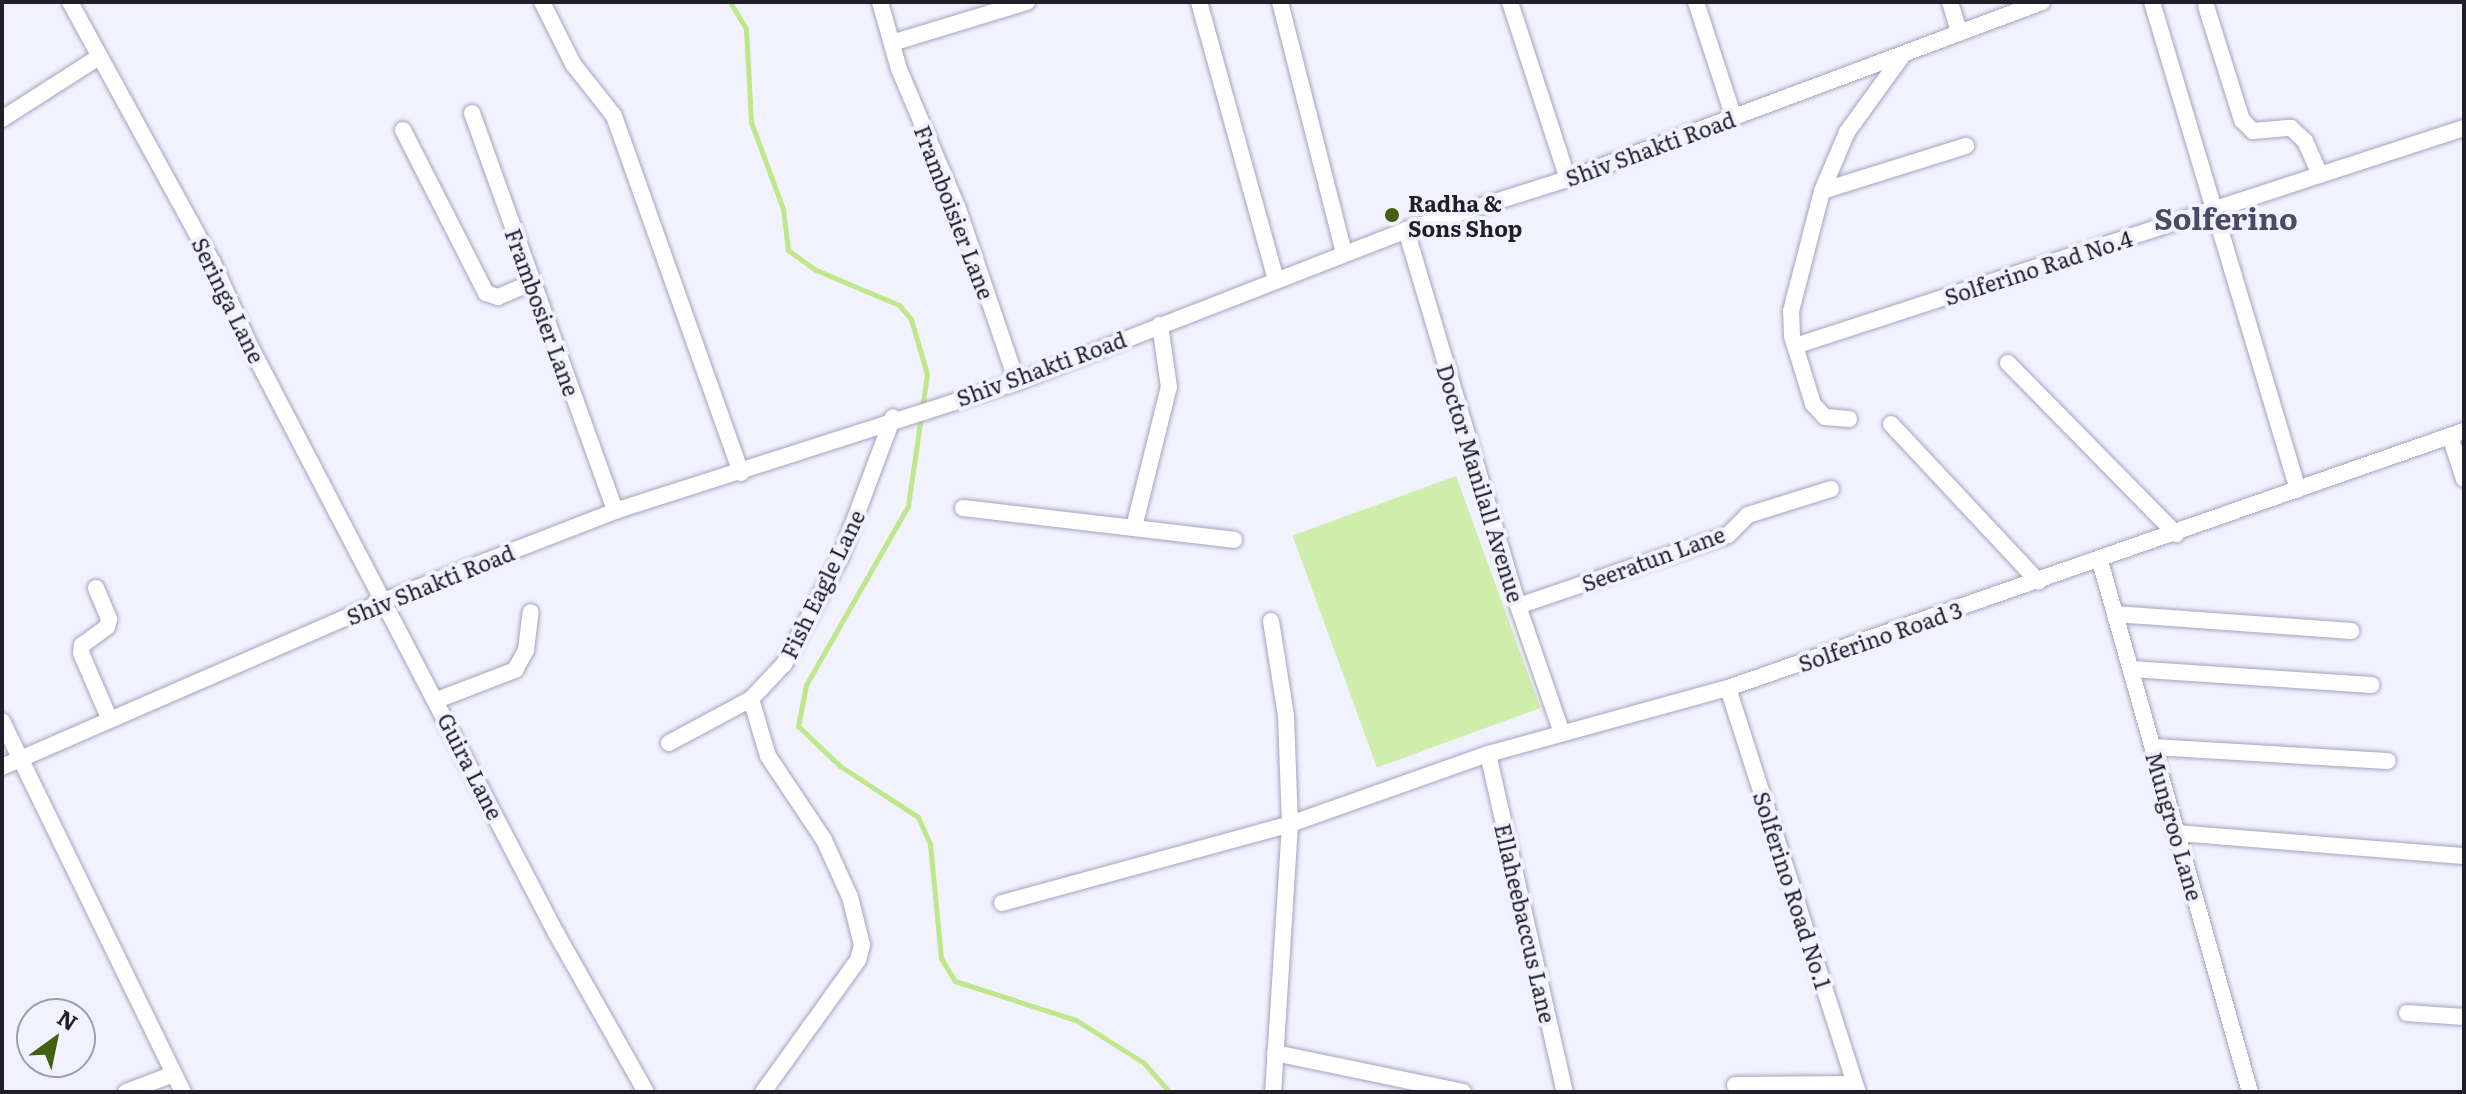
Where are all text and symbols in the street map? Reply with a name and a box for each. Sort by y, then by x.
street label: Shiv Shakti Road [1562,105,1738,191]
street label: Framboisier Lane [910,121,1000,303]
place label: Radha & Sons Shop [1408,189,1522,240]
district label: Solferino [2154,199,2298,235]
marker: Radha & Sons Shop [1383,206,1401,224]
street label: Solferino Rad No.4 [1941,224,2135,310]
street label: Frambosier Lane [500,225,586,399]
street label: Seringa Lane [187,233,271,367]
street label: Shiv Shakti Road [953,325,1129,411]
street label: Doctor Manilall Avenue [1432,361,1530,605]
street label: Fish Eagle Lane [775,505,869,663]
street label: Seeratun Lane [1578,520,1728,596]
street label: Shiv Shakti Road [342,538,518,630]
street label: Solferino Road 3 [1795,596,1965,676]
street label: Guira Lane [433,708,509,824]
street label: Mungroo Lane [2141,749,2209,903]
street label: Solferino Road No.1 [1749,788,1837,992]
street label: Ellaheebaccus Lane [1490,821,1562,1025]
north arrow [16,998,96,1078]
text: N [52,1000,85,1038]

